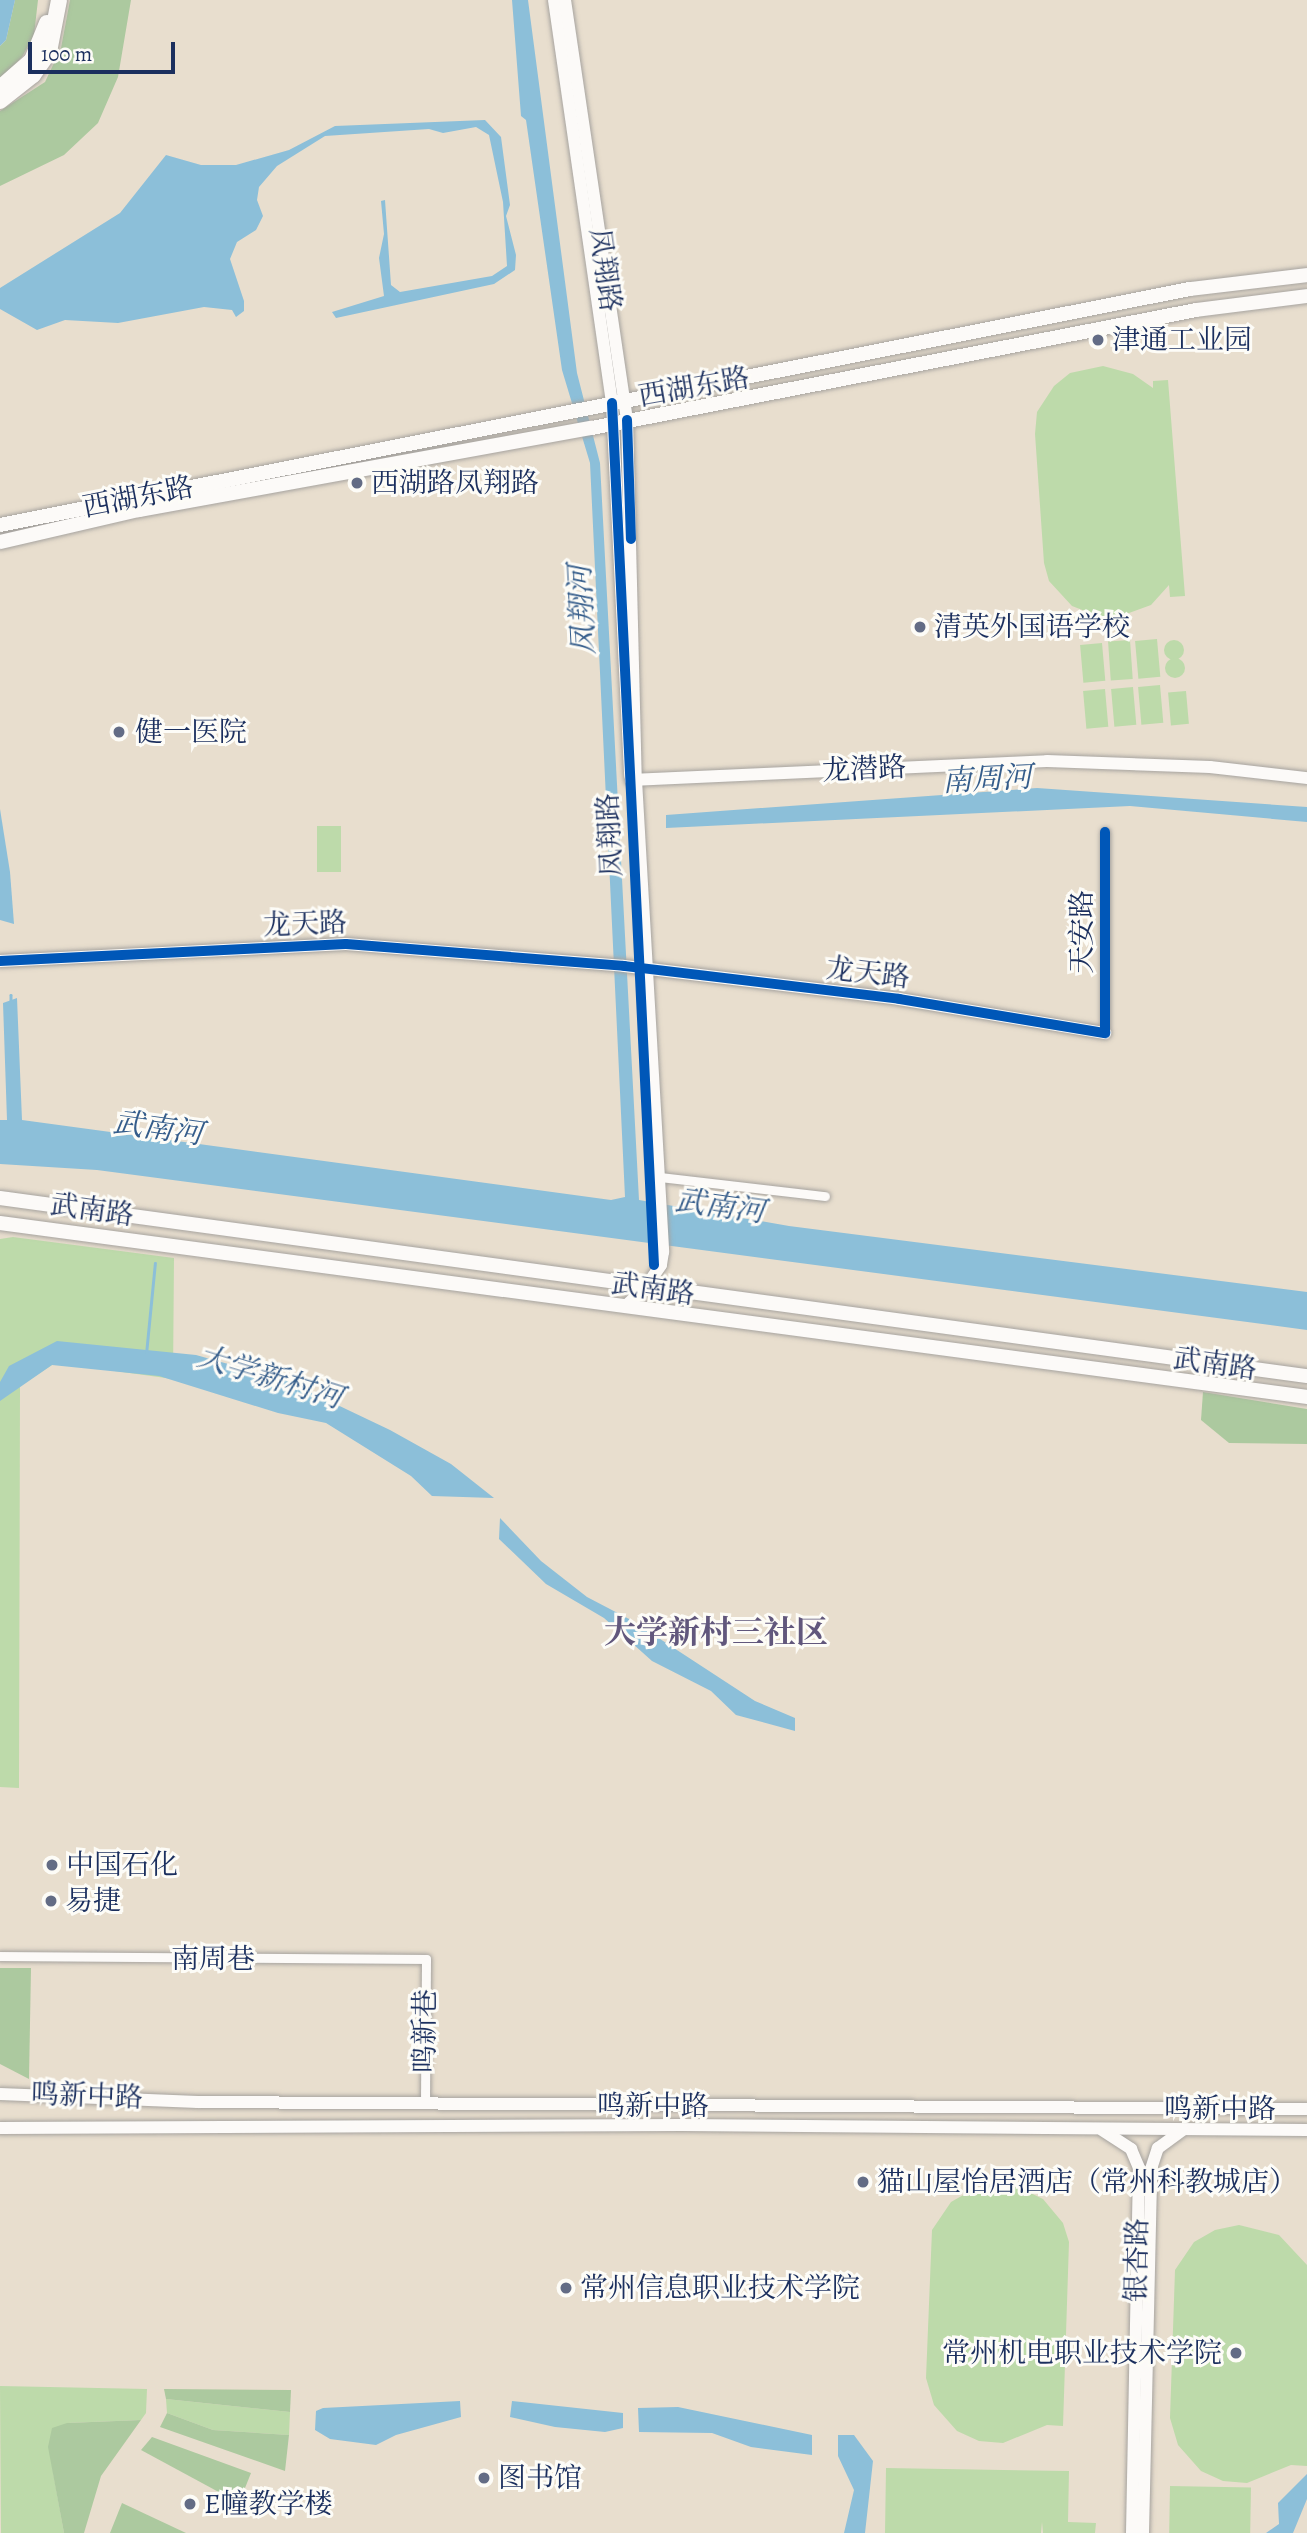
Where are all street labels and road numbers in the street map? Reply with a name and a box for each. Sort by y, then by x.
street label: 凤翔路 [583,226,627,314]
street label: 西湖东路 [636,361,752,413]
street label: 西湖东路 [80,470,196,524]
street label: 龙潜路 [821,750,907,788]
street label: 凤翔路 [591,792,629,878]
street label: 天安路 [1065,890,1099,974]
street label: 龙天路 [262,906,348,942]
street label: 龙天路 [824,951,912,995]
street label: 武南路 [48,1188,136,1232]
street label: 武南路 [609,1267,697,1311]
street label: 武南路 [1171,1342,1259,1386]
street label: 南周巷 [171,1942,255,1976]
street label: 鸣新巷 [408,1989,442,2073]
street label: 鸣新中路 [30,2077,144,2115]
street label: 鸣新中路 [597,2089,709,2123]
street label: 鸣新中路 [1164,2092,1276,2126]
street label: 银杏路 [1119,2218,1155,2302]

